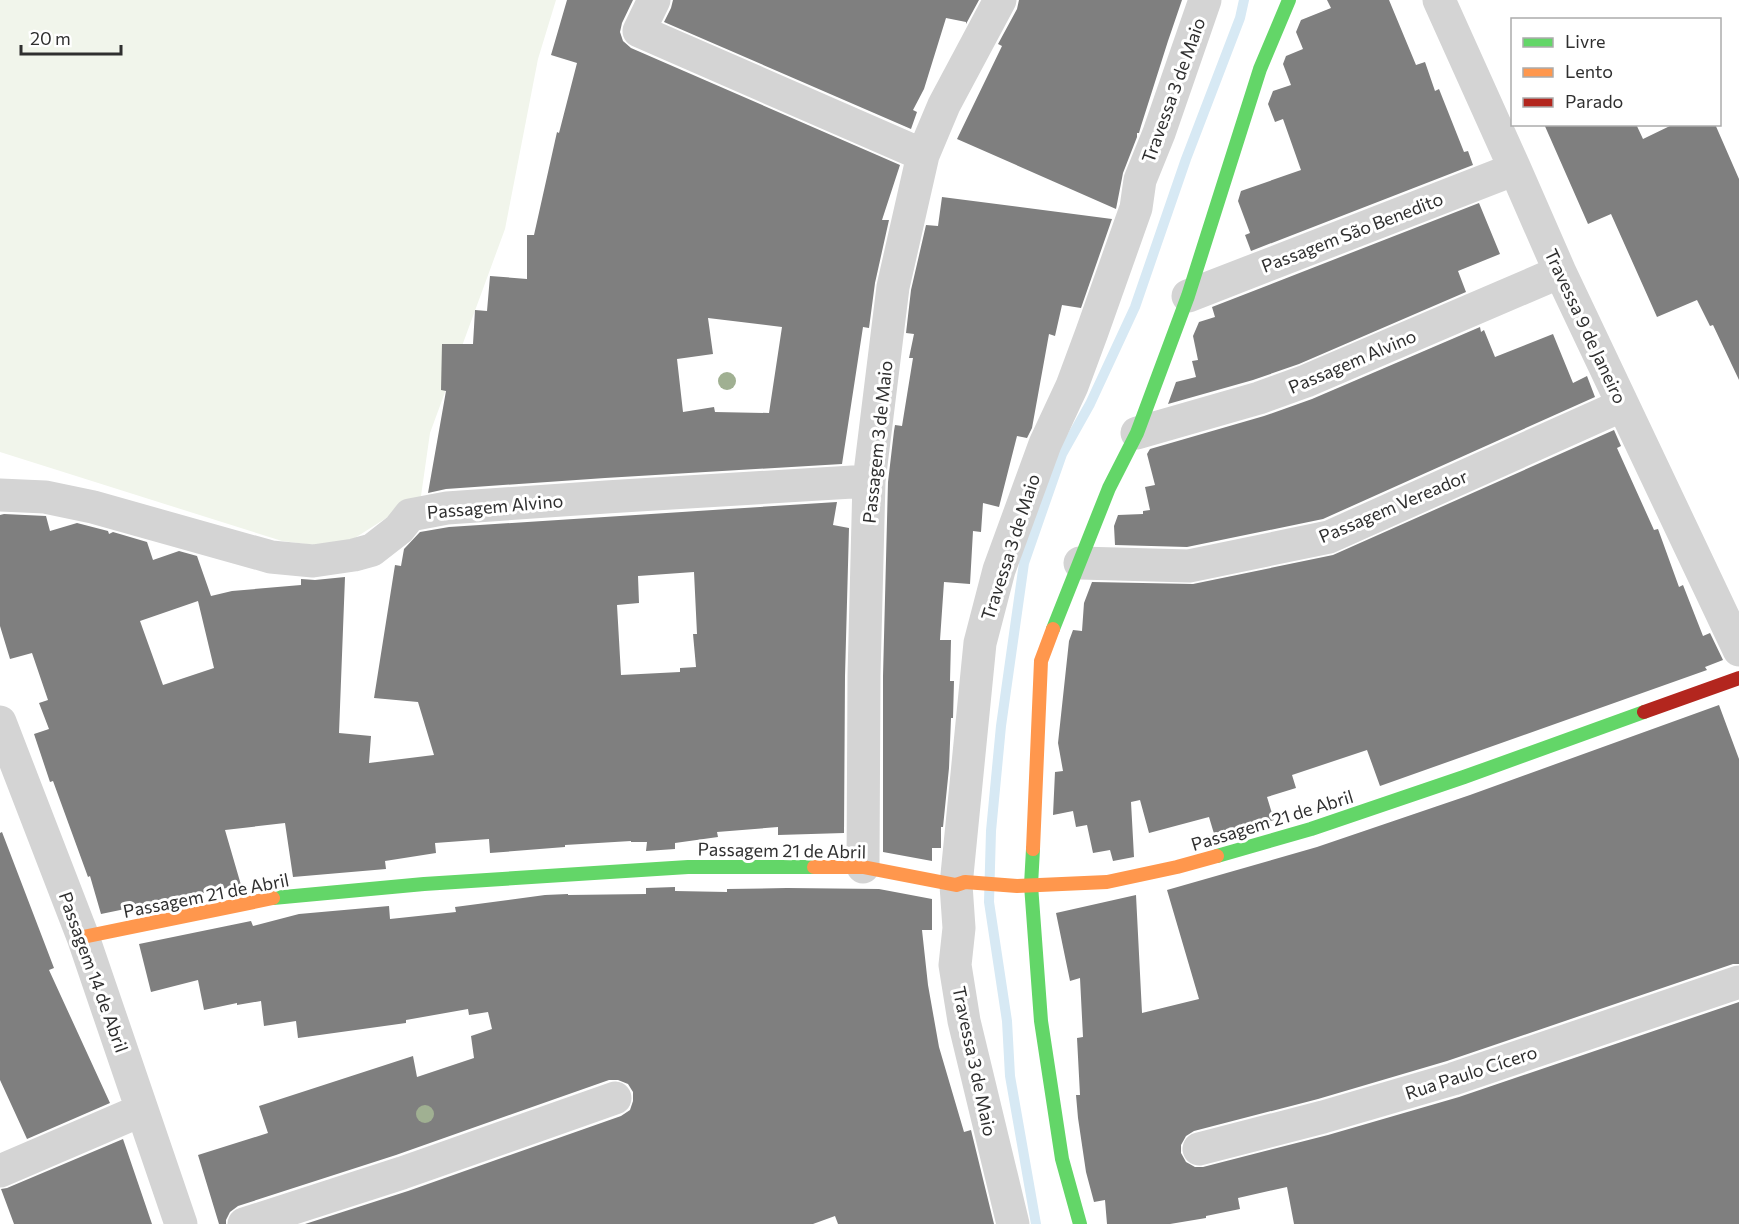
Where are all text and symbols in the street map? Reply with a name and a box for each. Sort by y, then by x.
street label: Travessa 3 de Maio [1137,14,1209,166]
scale bar [21,18,122,56]
legend [1511,18,1721,126]
text: 20 m [30,27,71,49]
text: Livre [1565,30,1606,52]
text: Lento [1565,60,1613,82]
text: Parado [1565,90,1623,112]
street label: Passagem São Benedito [1258,187,1446,277]
street label: Travessa 9 de Janeiro [1540,245,1632,407]
street label: Passagem Alvino [1285,324,1419,398]
street label: Passagem 3 de Maio [858,359,896,525]
street label: Passagem Vereador [1315,465,1471,547]
street label: Travessa 3 de Maio [976,471,1044,623]
street label: Passagem Alvino [426,489,564,523]
street label: Passagem 21 de Abril [1188,785,1356,855]
street label: Passagem 21 de Abril [698,838,866,862]
street label: Passagem 21 de Abril [121,868,291,922]
street label: Passagem 14 de Abril [55,889,133,1055]
street label: Travessa 3 de Maio [948,984,1002,1138]
street label: Rua Paulo Cícero [1402,1040,1540,1104]

